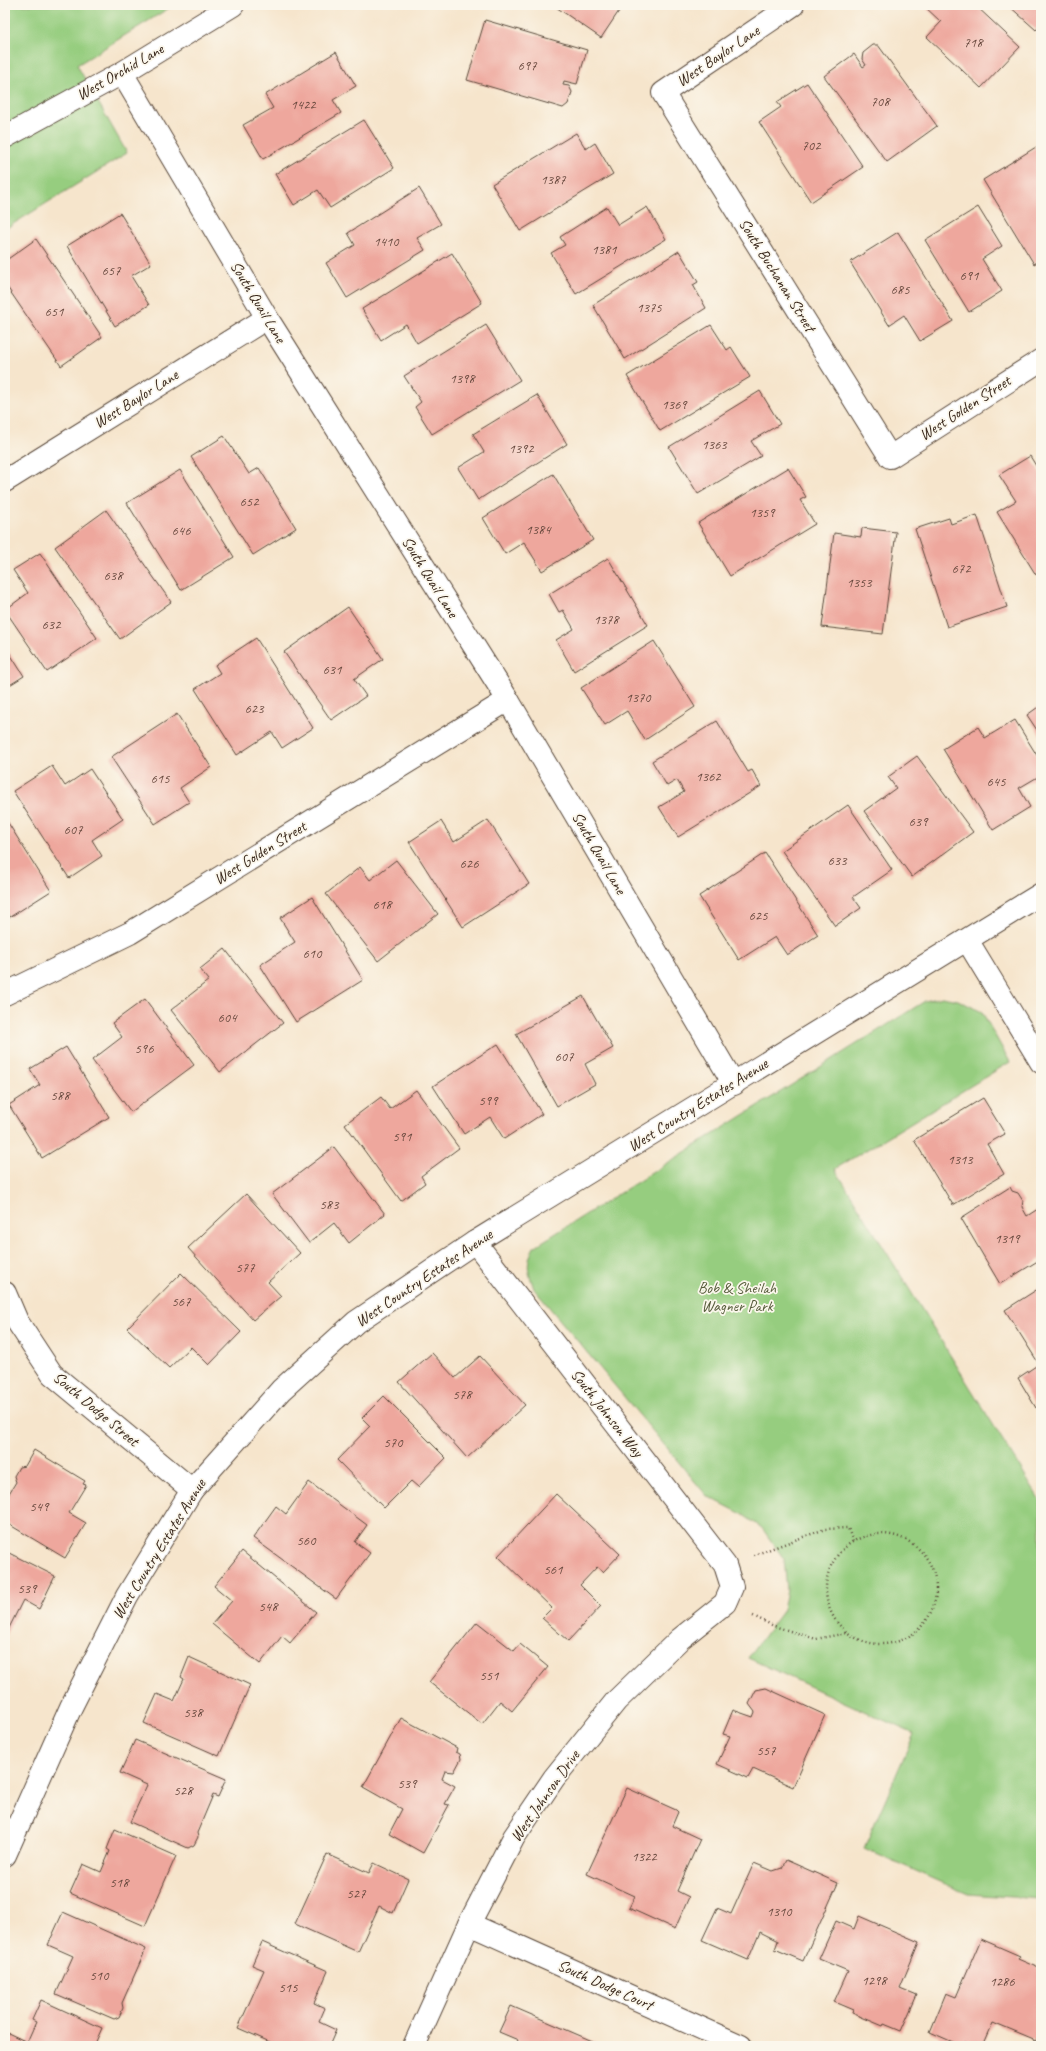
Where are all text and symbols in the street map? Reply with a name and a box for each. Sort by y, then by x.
street label: West Baylor Lane [673,20,765,91]
house number: 718 [964,34,984,51]
street label: West Orchid Lane [73,38,169,105]
house number: 697 [518,57,537,74]
house number: 708 [871,93,891,110]
house number: 1422 [290,96,317,113]
house number: 702 [802,137,822,154]
house number: 1387 [540,171,566,188]
street label: South Buchanan Street [734,215,821,338]
house number: 1410 [373,233,400,250]
house number: 1381 [591,241,617,258]
street label: South Quail Lane [226,258,291,348]
house number: 657 [102,262,121,279]
house number: 691 [960,267,979,284]
house number: 685 [891,281,910,298]
house number: 1375 [636,299,662,316]
house number: 651 [45,303,64,320]
street label: West Baylor Lane [90,364,183,433]
house number: 1398 [449,370,476,387]
street label: West Golden Street [916,370,1016,445]
house number: 1369 [661,396,688,413]
house number: 1363 [701,436,728,453]
house number: 1392 [508,440,535,457]
house number: 652 [240,493,260,510]
house number: 1359 [749,504,776,521]
house number: 1384 [525,521,552,538]
house number: 646 [172,522,191,539]
street label: South Quail Lane [397,533,464,623]
house number: 672 [952,560,972,577]
house number: 638 [104,567,124,584]
house number: 1353 [846,574,873,591]
house number: 1378 [593,611,620,628]
house number: 632 [42,616,62,633]
house number: 631 [323,661,342,678]
house number: 1370 [625,689,652,706]
house number: 623 [245,700,265,717]
house number: 1362 [695,768,722,785]
house number: 615 [151,770,170,787]
house number: 645 [987,773,1006,790]
street label: South Quail Lane [567,808,631,899]
house number: 639 [909,813,929,830]
street label: West Golden Street [210,816,311,889]
house number: 607 [64,821,83,838]
house number: 633 [828,852,848,869]
house number: 626 [460,855,479,872]
house number: 618 [373,896,393,913]
house number: 625 [749,907,768,924]
house number: 610 [303,945,323,962]
house number: 604 [218,1009,238,1026]
house number: 596 [135,1040,154,1057]
house number: 607 [555,1048,574,1065]
street label: West Country Estates Avenue [624,1053,773,1156]
house number: 588 [51,1087,71,1104]
house number: 599 [479,1092,499,1109]
house number: 591 [393,1128,412,1145]
house number: 1313 [947,1151,974,1168]
house number: 583 [320,1196,340,1213]
street label: West Country Estates Avenue [352,1224,498,1331]
house number: 1319 [994,1230,1021,1247]
house number: 577 [236,1259,255,1276]
park label: Bob & Sheilah Wagner Park [698,1278,777,1316]
house number: 567 [172,1293,191,1310]
street label: South Johnson Way [566,1365,649,1462]
street label: South Dodge Street [49,1367,144,1452]
house number: 578 [453,1386,473,1403]
house number: 570 [384,1434,404,1451]
street label: West Country Estates Avenue [108,1474,211,1623]
house number: 549 [30,1498,50,1515]
house number: 560 [297,1532,317,1549]
house number: 561 [544,1561,563,1578]
house number: 539 [18,1580,38,1597]
house number: 548 [259,1598,279,1615]
house number: 551 [480,1667,499,1684]
house number: 538 [184,1704,204,1721]
house number: 557 [757,1742,776,1759]
street label: West Johnson Drive [506,1745,585,1846]
house number: 539 [398,1775,418,1792]
house number: 528 [174,1782,194,1799]
house number: 1322 [631,1848,658,1865]
house number: 518 [110,1874,130,1891]
house number: 527 [347,1885,366,1902]
house number: 1310 [766,1903,793,1920]
street label: South Dodge Court [554,1955,658,2016]
house number: 510 [90,1967,110,1984]
house number: 1298 [861,1972,888,1989]
house number: 1286 [989,1973,1015,1990]
house number: 515 [279,1979,298,1996]

